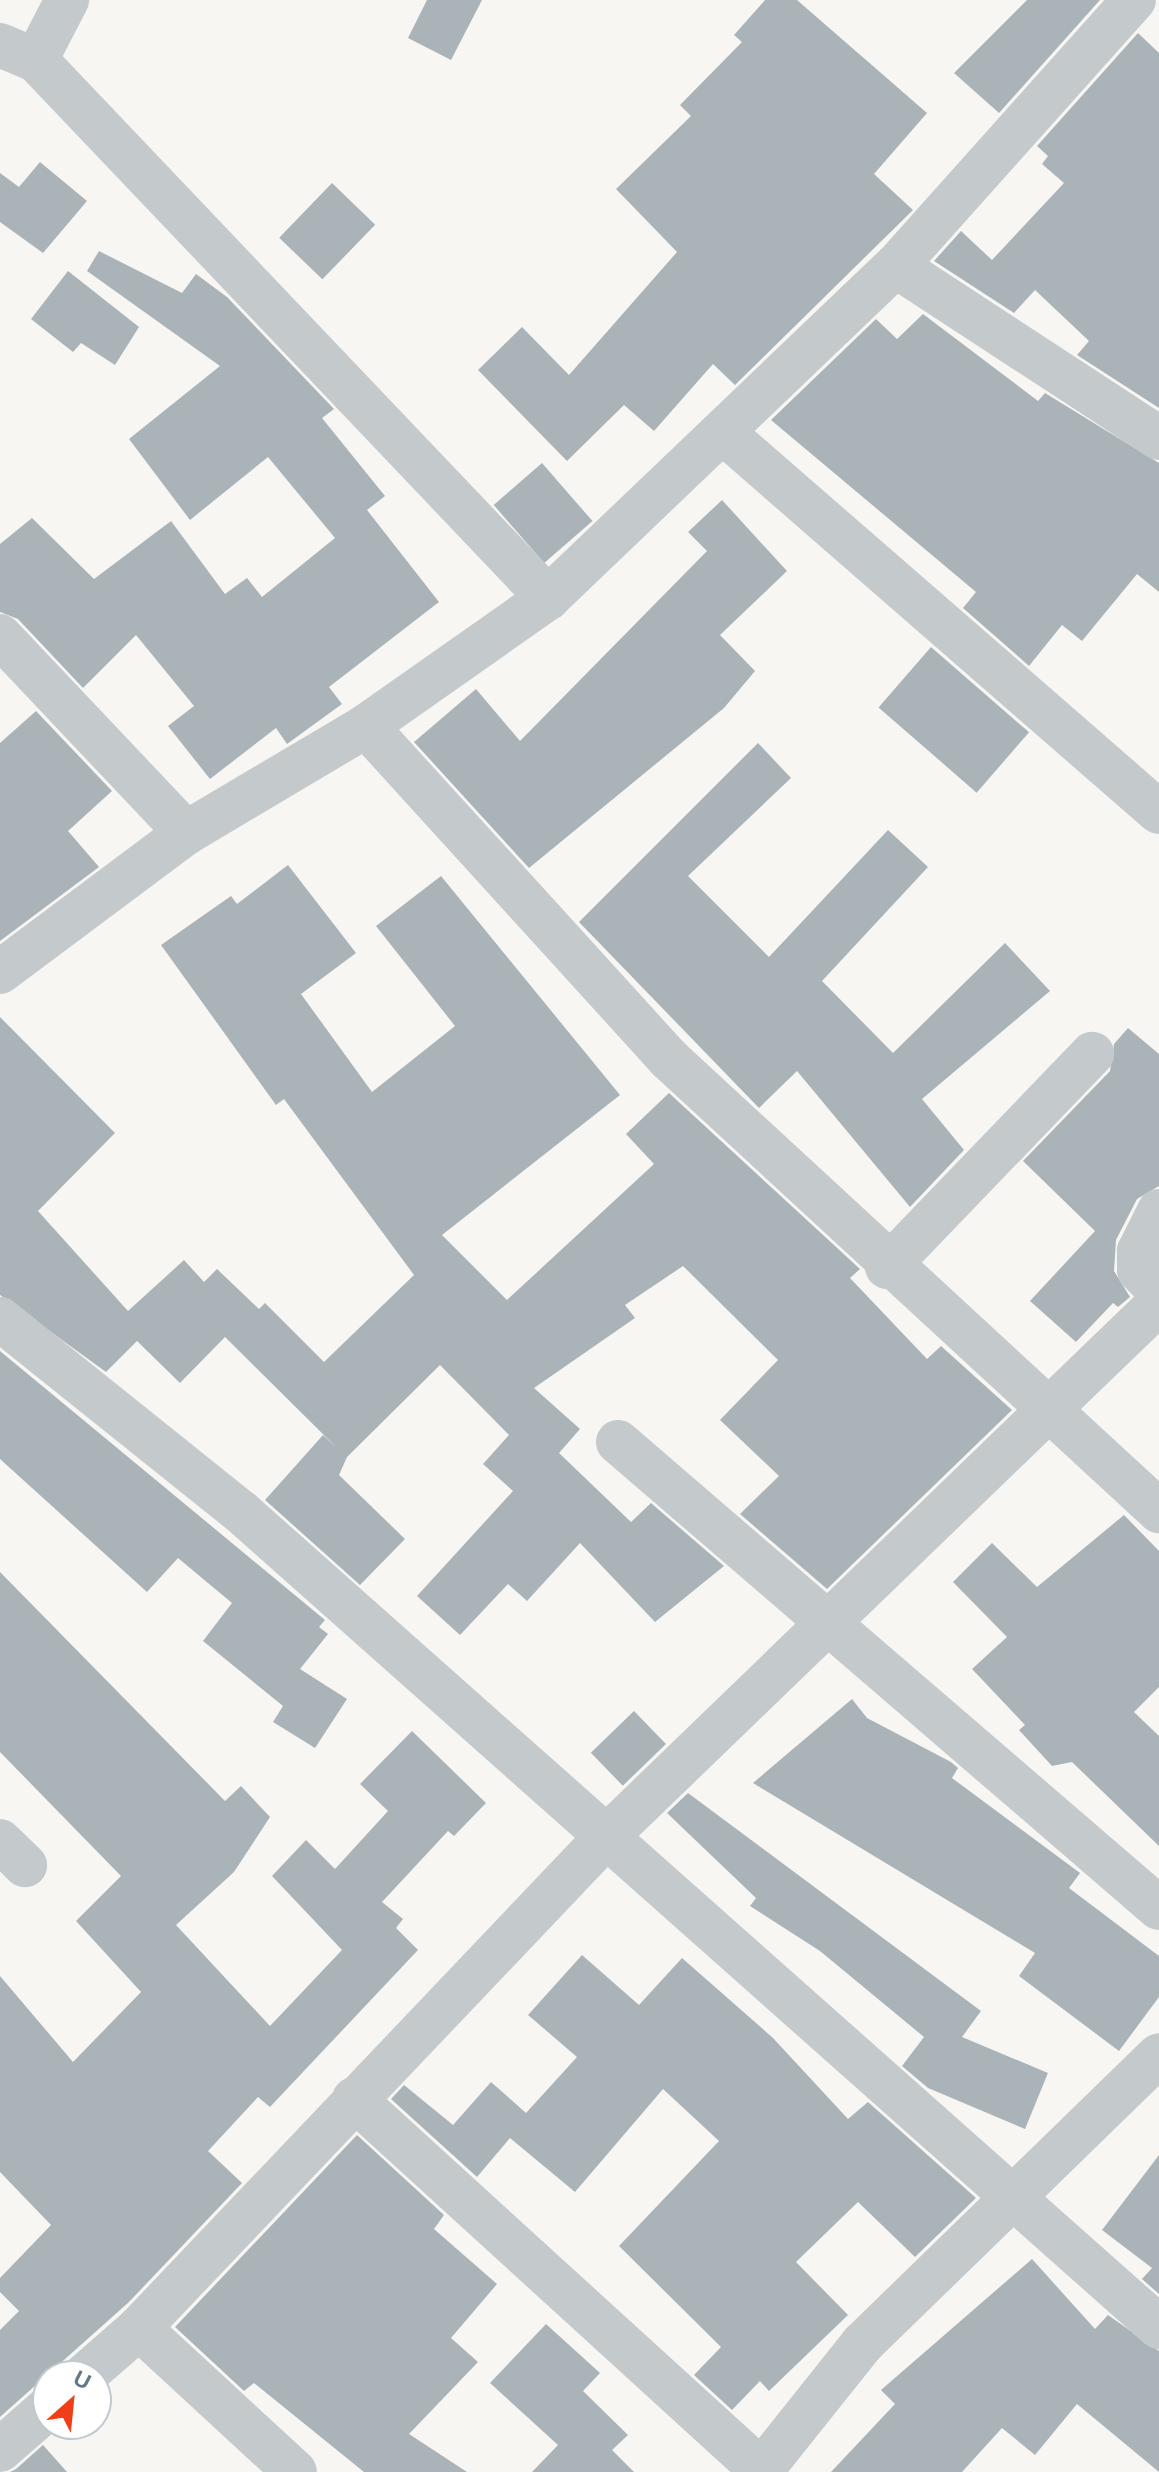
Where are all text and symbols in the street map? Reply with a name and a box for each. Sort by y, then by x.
north arrow [32,2360,112,2440]
text: U [69,2365,95,2395]

